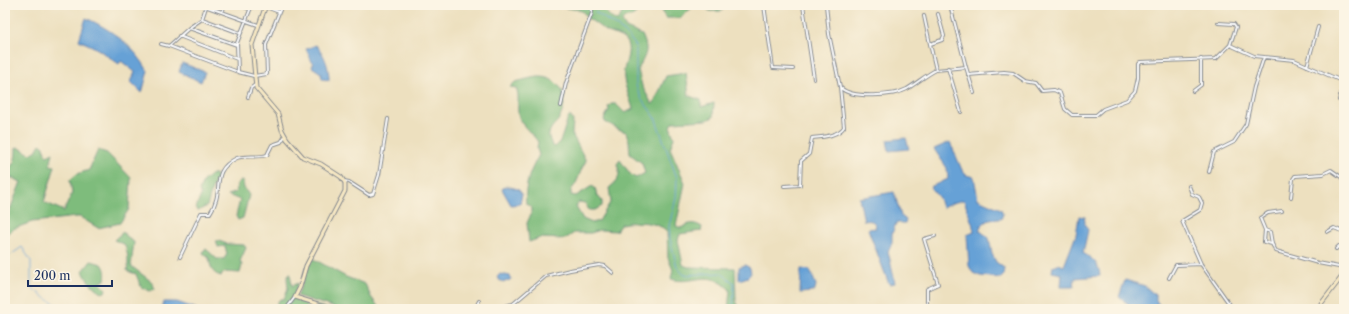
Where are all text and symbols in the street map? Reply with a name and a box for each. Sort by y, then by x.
scale bar [28,262,112,288]
text: 200 m [34,268,71,283]

